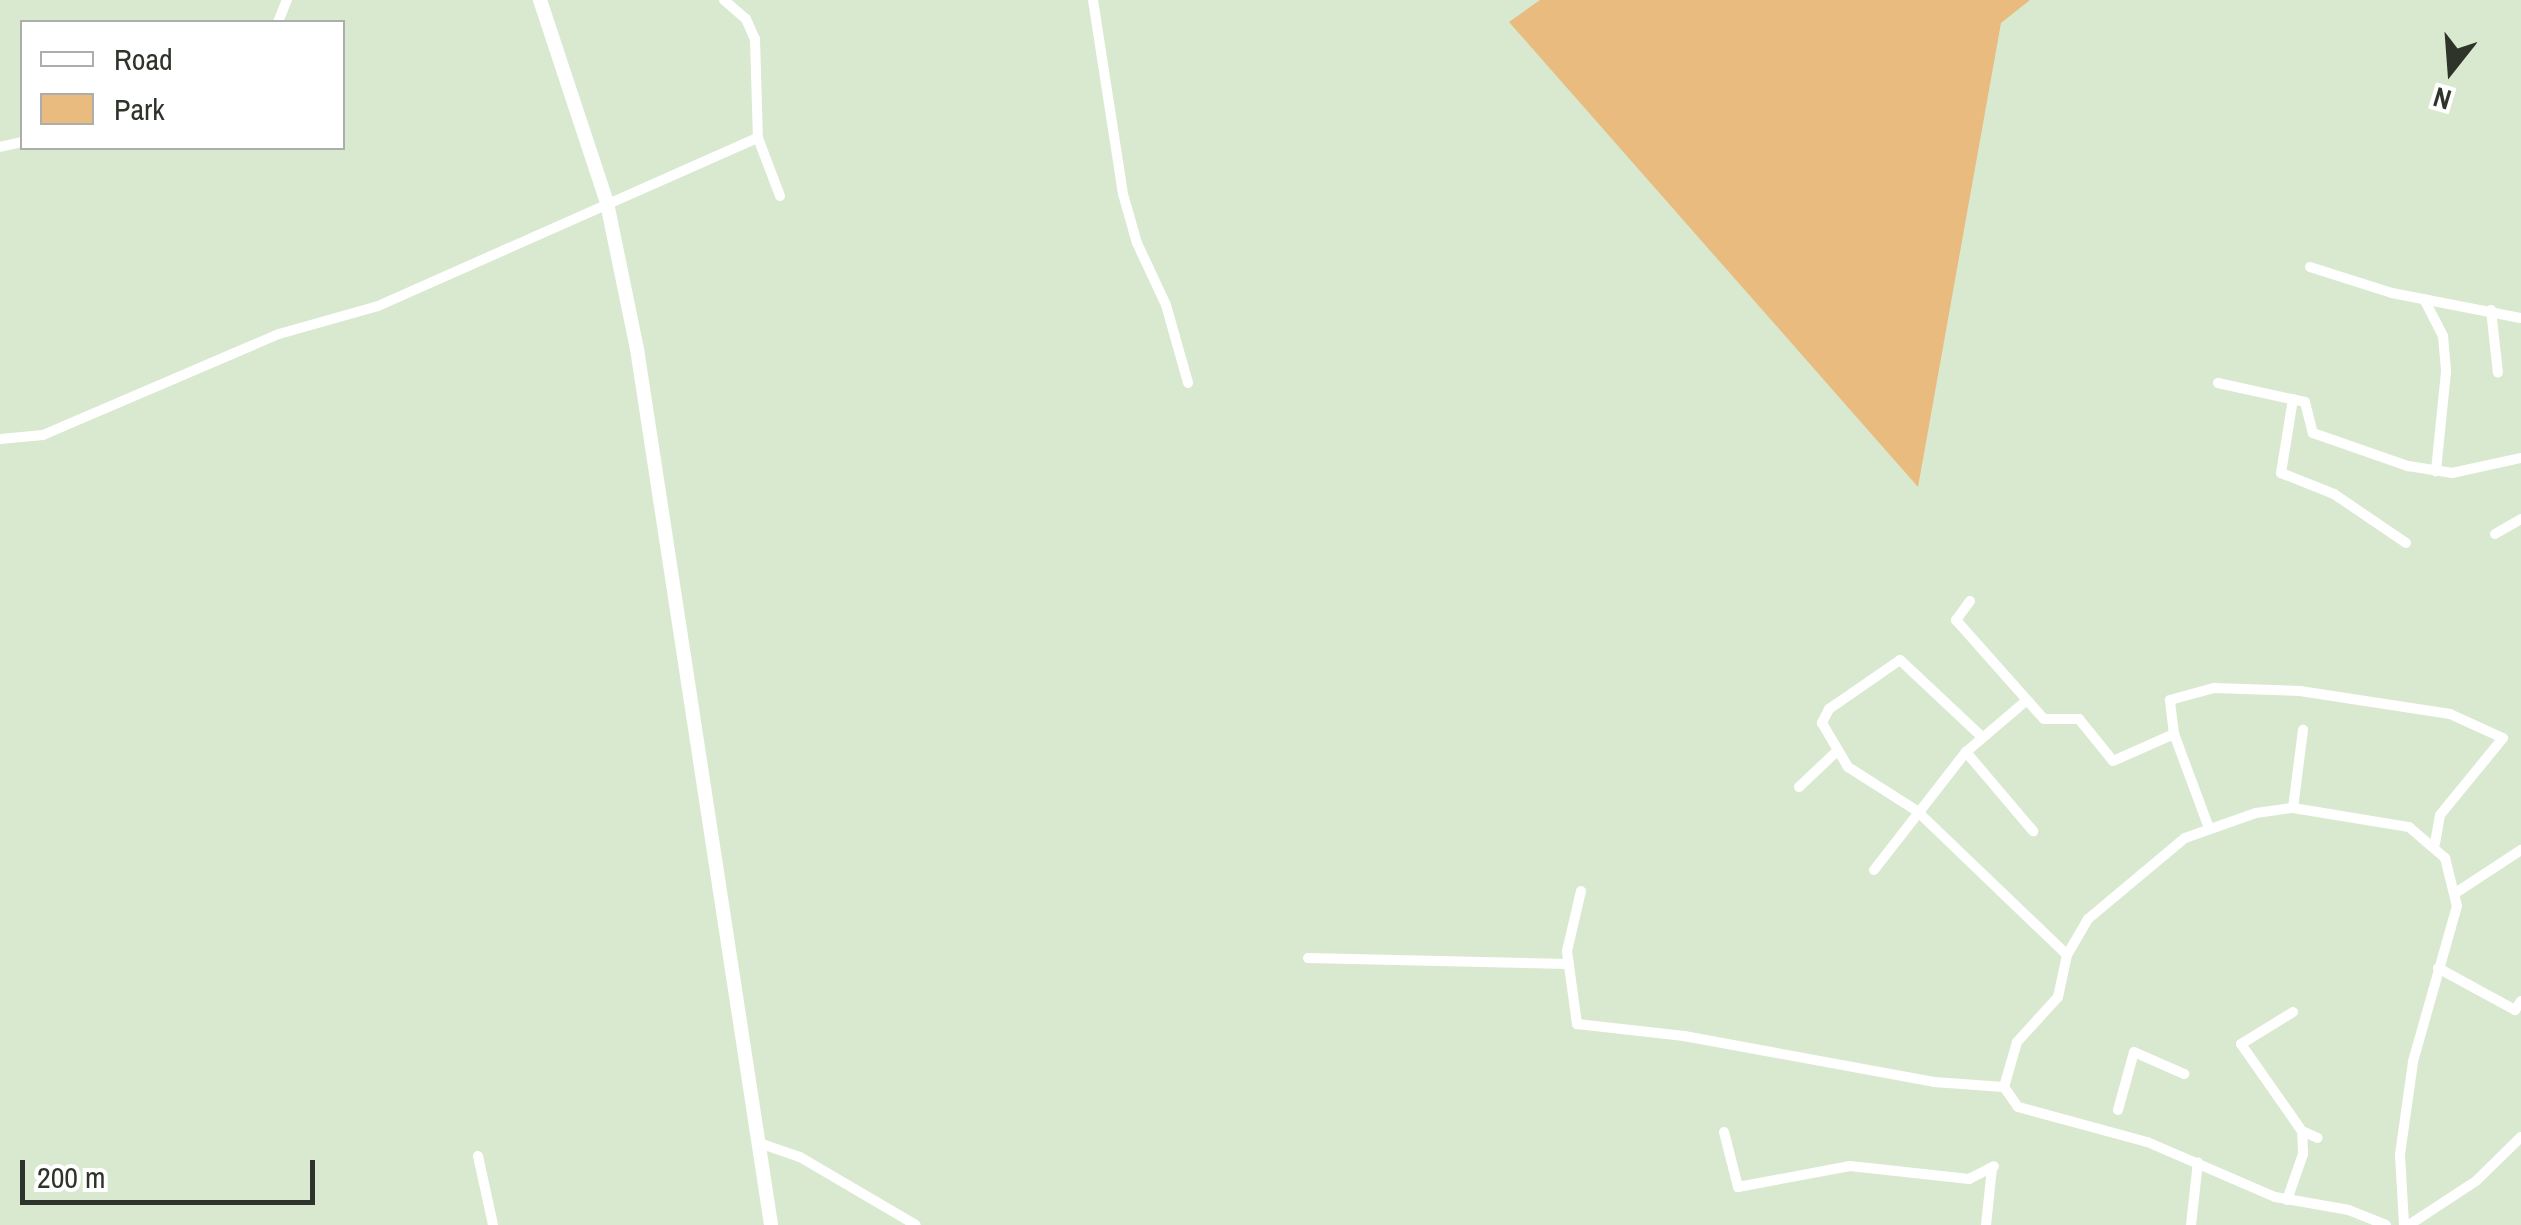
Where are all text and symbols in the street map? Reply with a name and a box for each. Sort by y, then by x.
legend [20,20,345,150]
north arrow [2401,20,2501,120]
text: Road [114,39,173,79]
text: N [2429,78,2456,119]
text: Park [114,89,165,129]
scale bar [25,1140,320,1202]
text: 200 m [37,1157,105,1197]

